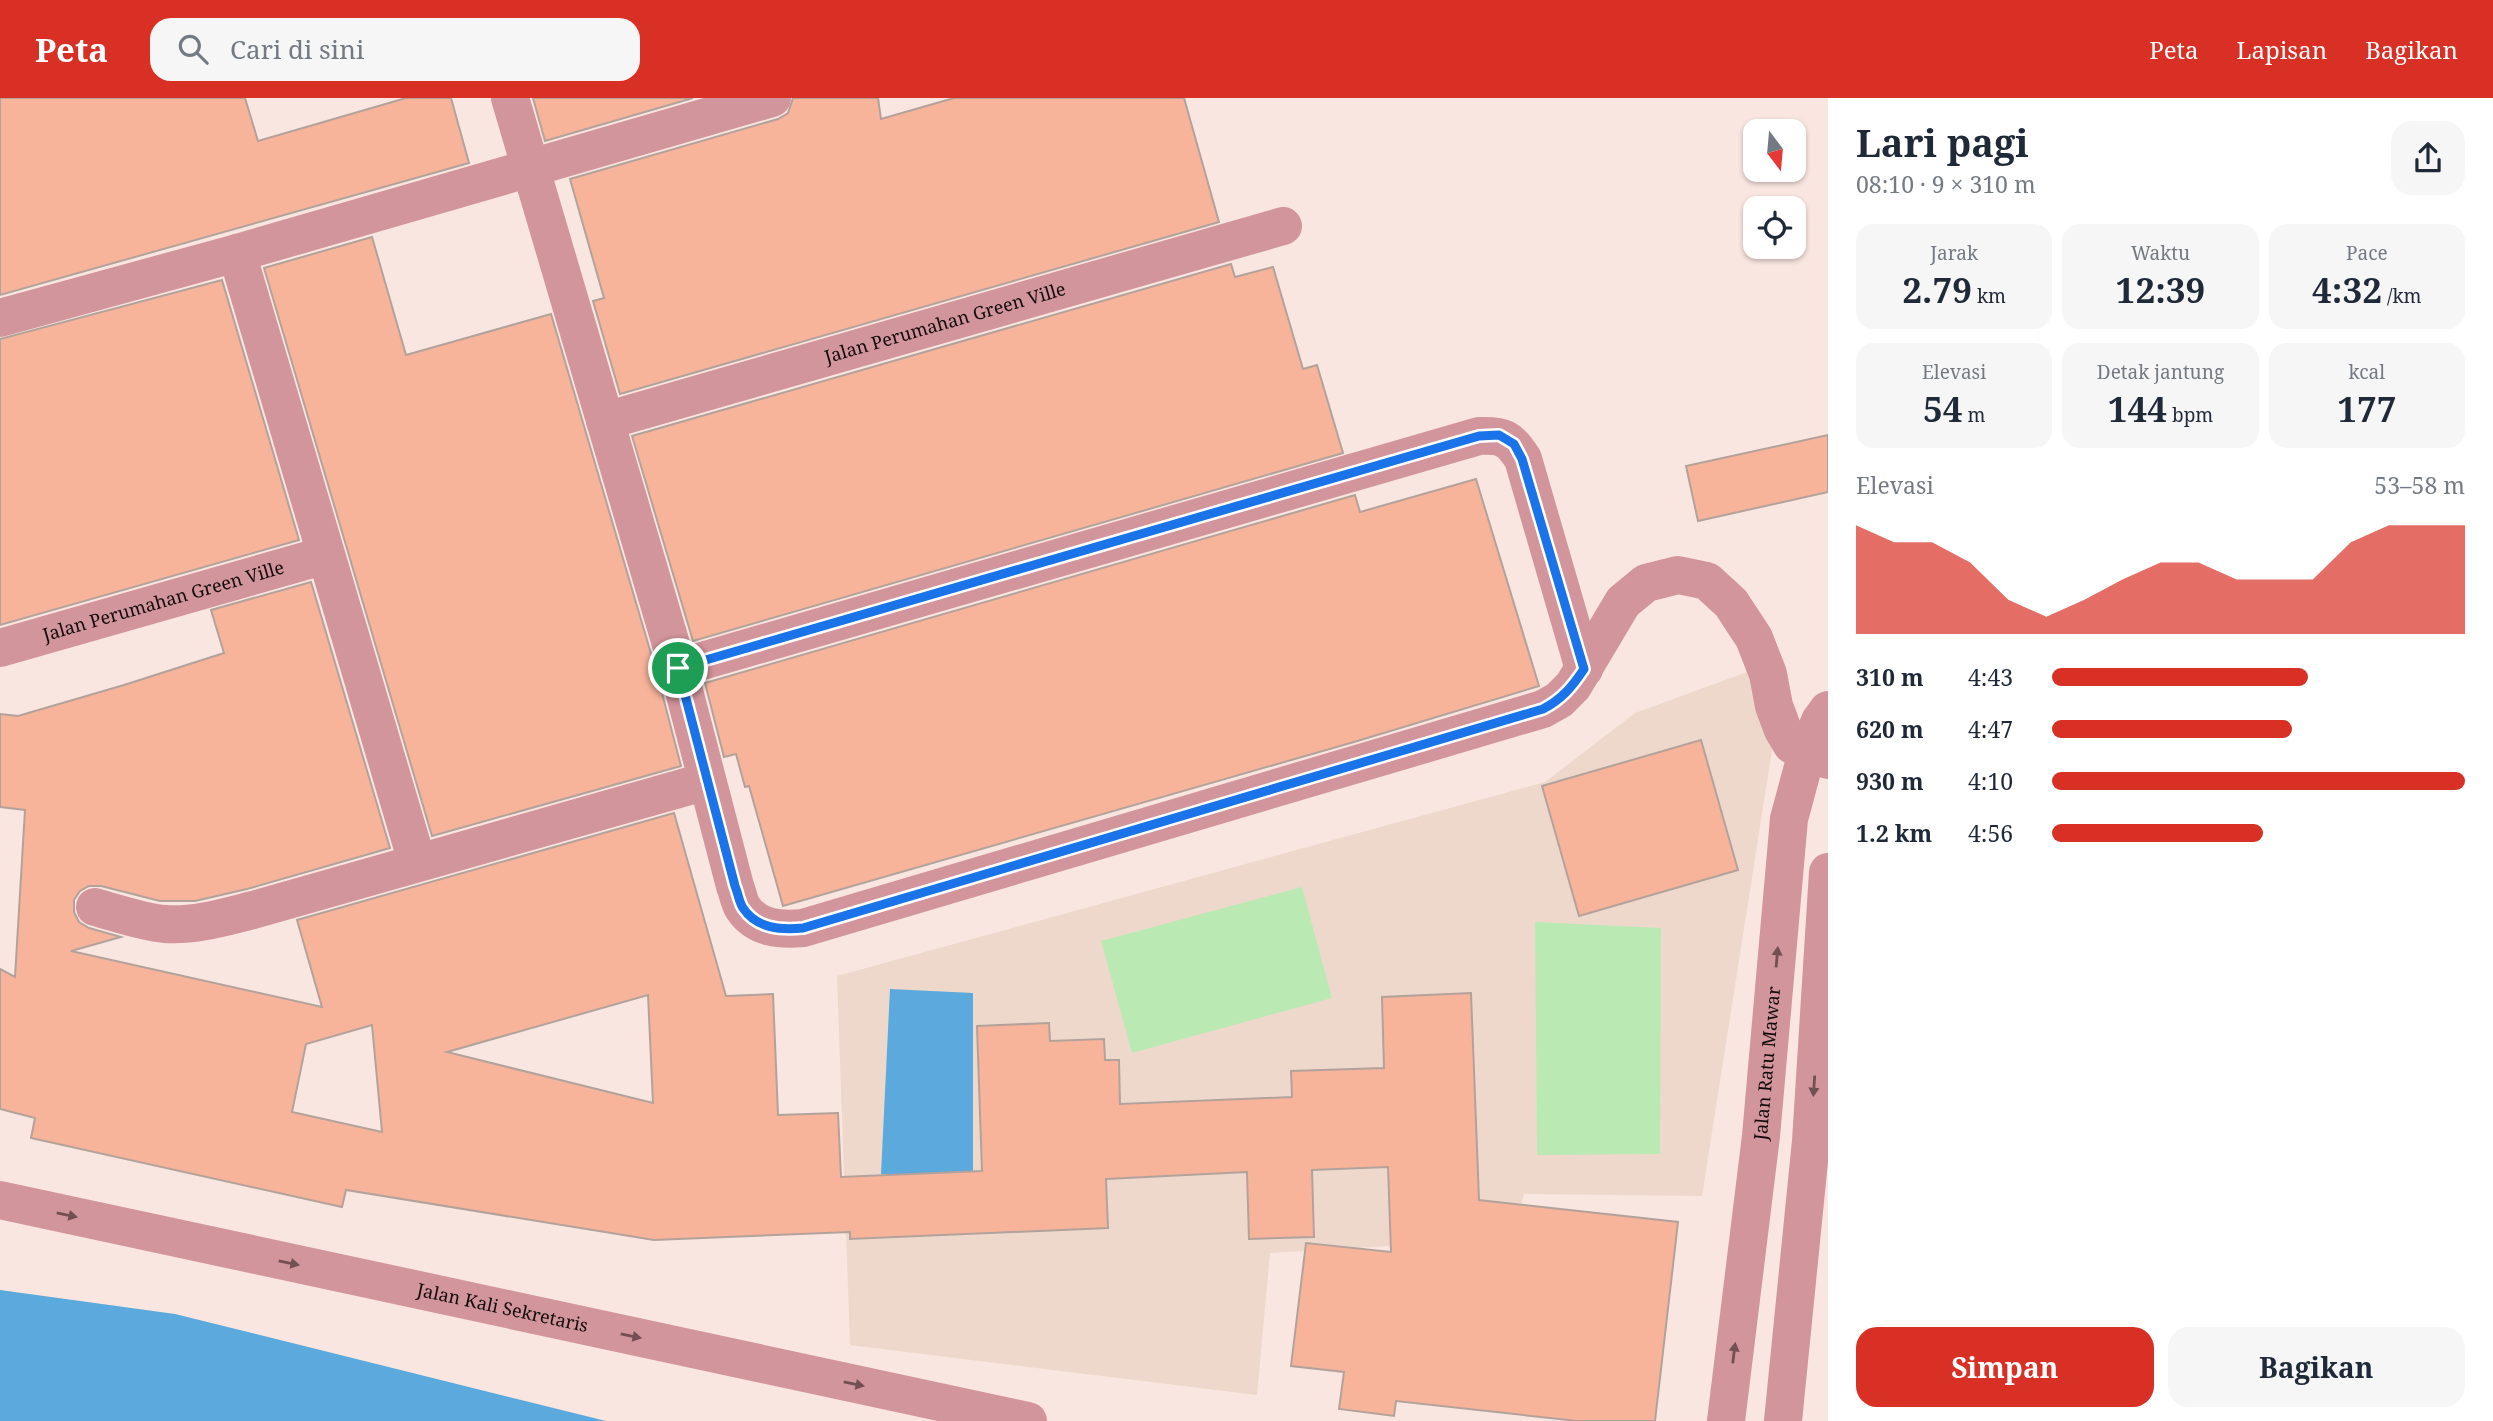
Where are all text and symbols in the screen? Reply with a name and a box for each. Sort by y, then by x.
search box [150,18,640,81]
text: Peta [35,27,108,72]
icon: search [174,30,212,68]
text: Cari di sini [230,31,364,67]
text: Peta [2149,33,2198,66]
text: Lapisan [2236,33,2327,66]
text: Bagikan [2365,33,2458,66]
text: Lari pagi [1856,116,2029,168]
north arrow [1743,119,1806,182]
map controls [1743,119,1806,259]
button: share [2391,121,2465,195]
text: 08:10 · 9 × 310 m [1856,168,2036,200]
button: locate [1743,196,1806,259]
text: Jarak [1930,240,1978,266]
text: Waktu [2131,240,2190,266]
text: Pace [2346,240,2388,266]
text: 2.79 [1902,266,1972,313]
text: 12:39 [2116,266,2205,313]
text: 4:32 [2312,266,2382,313]
street label: Jalan Perumahan Green Ville [821,276,1068,369]
text: km [1972,283,2006,309]
text: /km [2382,283,2422,309]
text: Elevasi [1922,359,1986,385]
text: Detak jantung [2097,359,2224,385]
text: kcal [2348,359,2385,385]
text: 54 [1923,385,1962,432]
text: 144 [2108,385,2167,432]
text: 177 [2337,385,2396,432]
text: m [1962,402,1985,428]
text: bpm [2167,402,2213,428]
text: Elevasi [1856,469,1934,501]
text: 53–58 m [2374,469,2465,501]
street label: Jalan Perumahan Green Ville [39,555,287,646]
pin [648,638,708,698]
icon: arrive [659,649,697,687]
text: 310 m [1856,661,1924,693]
text: 4:43 [1968,661,2013,693]
text: 620 m [1856,713,1924,745]
text: 4:47 [1968,713,2013,745]
text: 930 m [1856,765,1924,797]
text: 4:10 [1968,765,2013,797]
text: 1.2 km [1856,817,1932,849]
text: 4:56 [1968,817,2013,849]
one-way arrow [1772,945,1783,967]
street label: Jalan Ratu Mawar [1747,985,1785,1143]
one-way arrow [1808,1076,1819,1098]
one-way arrow [56,1209,78,1220]
one-way arrow [278,1257,300,1268]
street label: Jalan Kali Sekretaris [414,1277,590,1337]
button: Simpan [1856,1327,2154,1407]
button: Bagikan [2168,1327,2465,1407]
one-way arrow [620,1331,642,1342]
one-way arrow [1729,1342,1740,1364]
one-way arrow [843,1379,865,1390]

